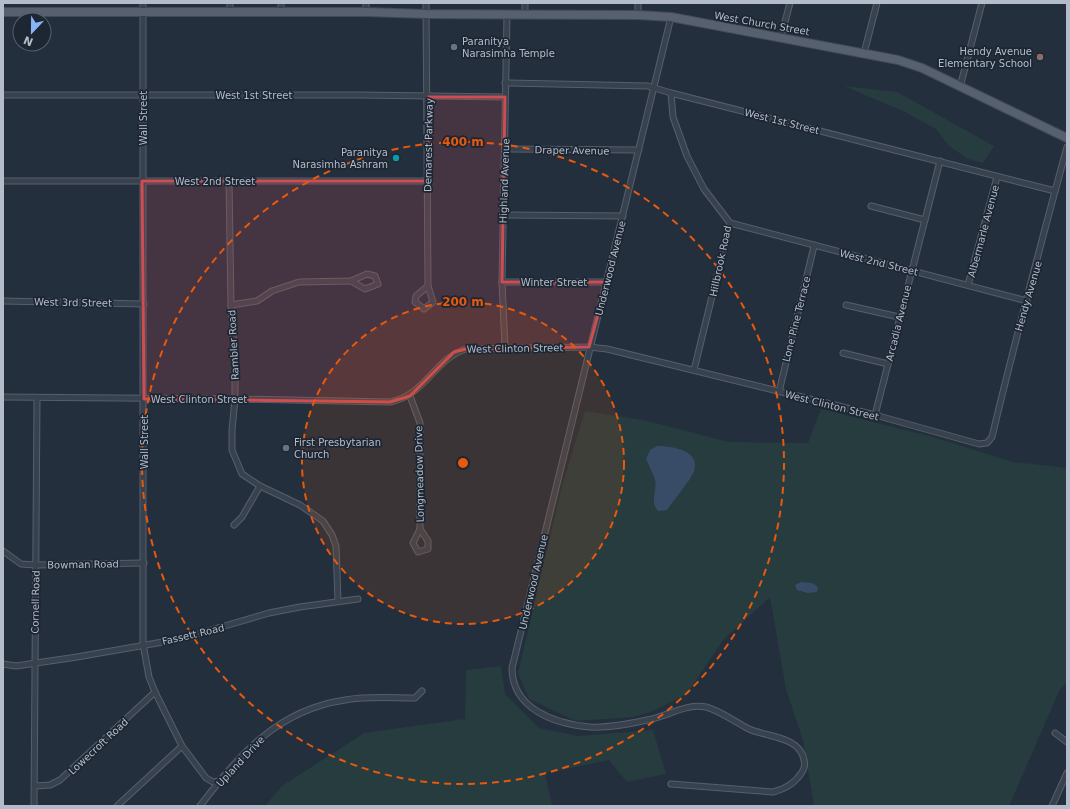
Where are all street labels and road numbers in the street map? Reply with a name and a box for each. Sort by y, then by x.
street label: West Church Street [713,10,811,37]
street label: West 1st Street [216,90,292,101]
street label: Wall Street [138,91,149,145]
street label: Demarest Parkway [422,98,435,192]
street label: West 1st Street [743,107,821,136]
street label: Highland Avenue [498,138,511,224]
street label: Draper Avenue [534,144,610,157]
street label: West 2nd Street [175,176,255,187]
street label: Albermarle Avenue [966,184,1001,279]
street label: Underwood Avenue [593,220,628,317]
street label: Hillbrook Road [708,225,733,298]
street label: West 2nd Street [839,247,919,278]
street label: Hendy Avenue [1013,260,1044,333]
street label: Lone Pine Terrace [781,275,812,363]
street label: Winter Street [521,277,587,288]
street label: Arcadia Avenue [884,284,913,362]
street label: West 3rd Street [34,296,112,309]
street label: Rambler Road [226,310,241,380]
street label: West Clinton Street [467,342,563,355]
street label: West Clinton Street [784,388,880,423]
street label: West Clinton Street [151,394,247,405]
street label: Wall Street [139,415,150,469]
street label: Longmeadow Drive [413,426,426,522]
street label: Underwood Avenue [517,533,550,631]
street label: Bowman Road [47,558,119,571]
street label: Cornell Road [29,570,42,634]
street label: Fassett Road [161,622,225,647]
street label: Lowecroft Road [66,716,130,777]
street label: Upland Drive [214,734,267,789]

